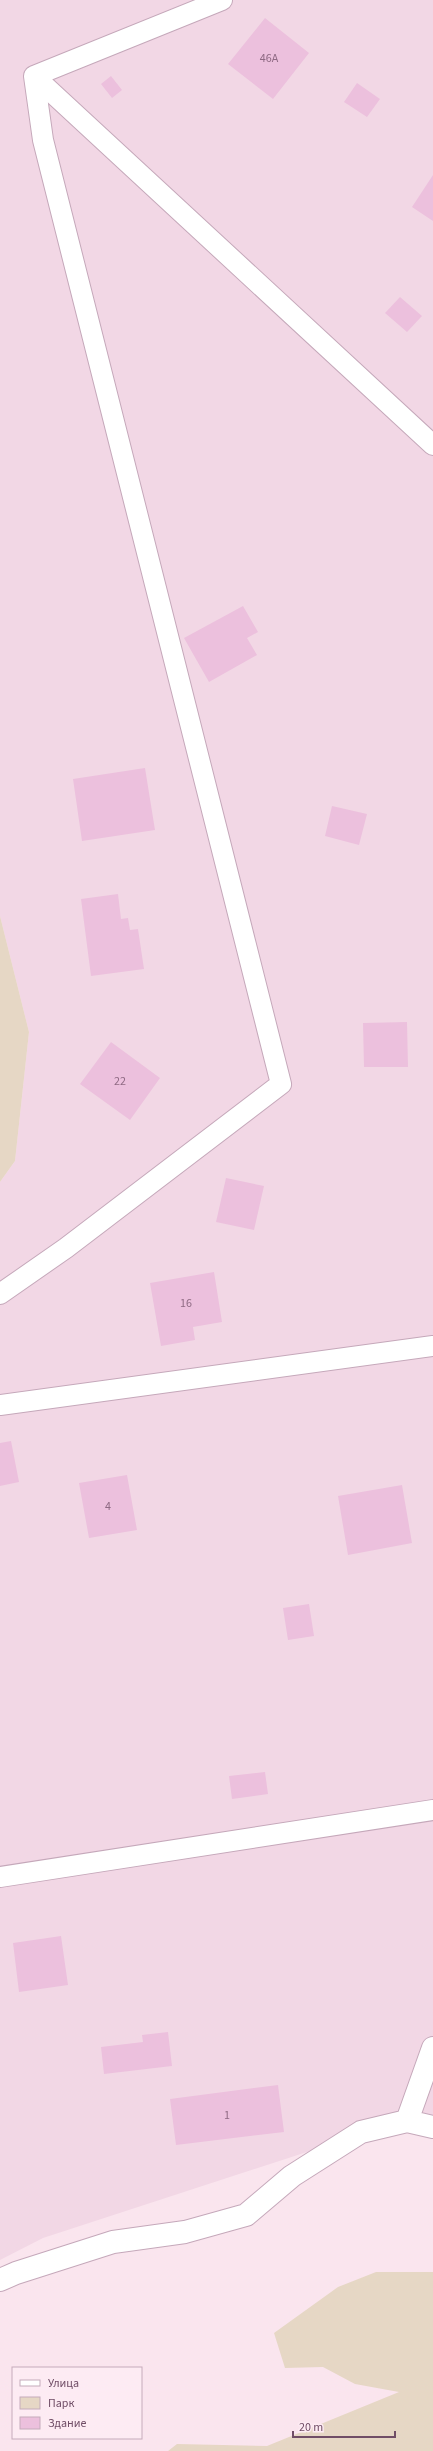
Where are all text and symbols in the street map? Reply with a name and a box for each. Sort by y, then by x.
house number: 46А [260,50,279,67]
house number: 22 [114,1073,126,1090]
house number: 16 [180,1295,192,1312]
house number: 4 [105,1498,111,1515]
house number: 1 [224,2107,230,2124]
legend [12,2367,142,2439]
text: Улица [48,2375,79,2392]
text: Парк [48,2395,74,2412]
scale bar [293,2413,395,2439]
text: Здание [48,2415,87,2432]
text: 20 m [299,2419,323,2436]

